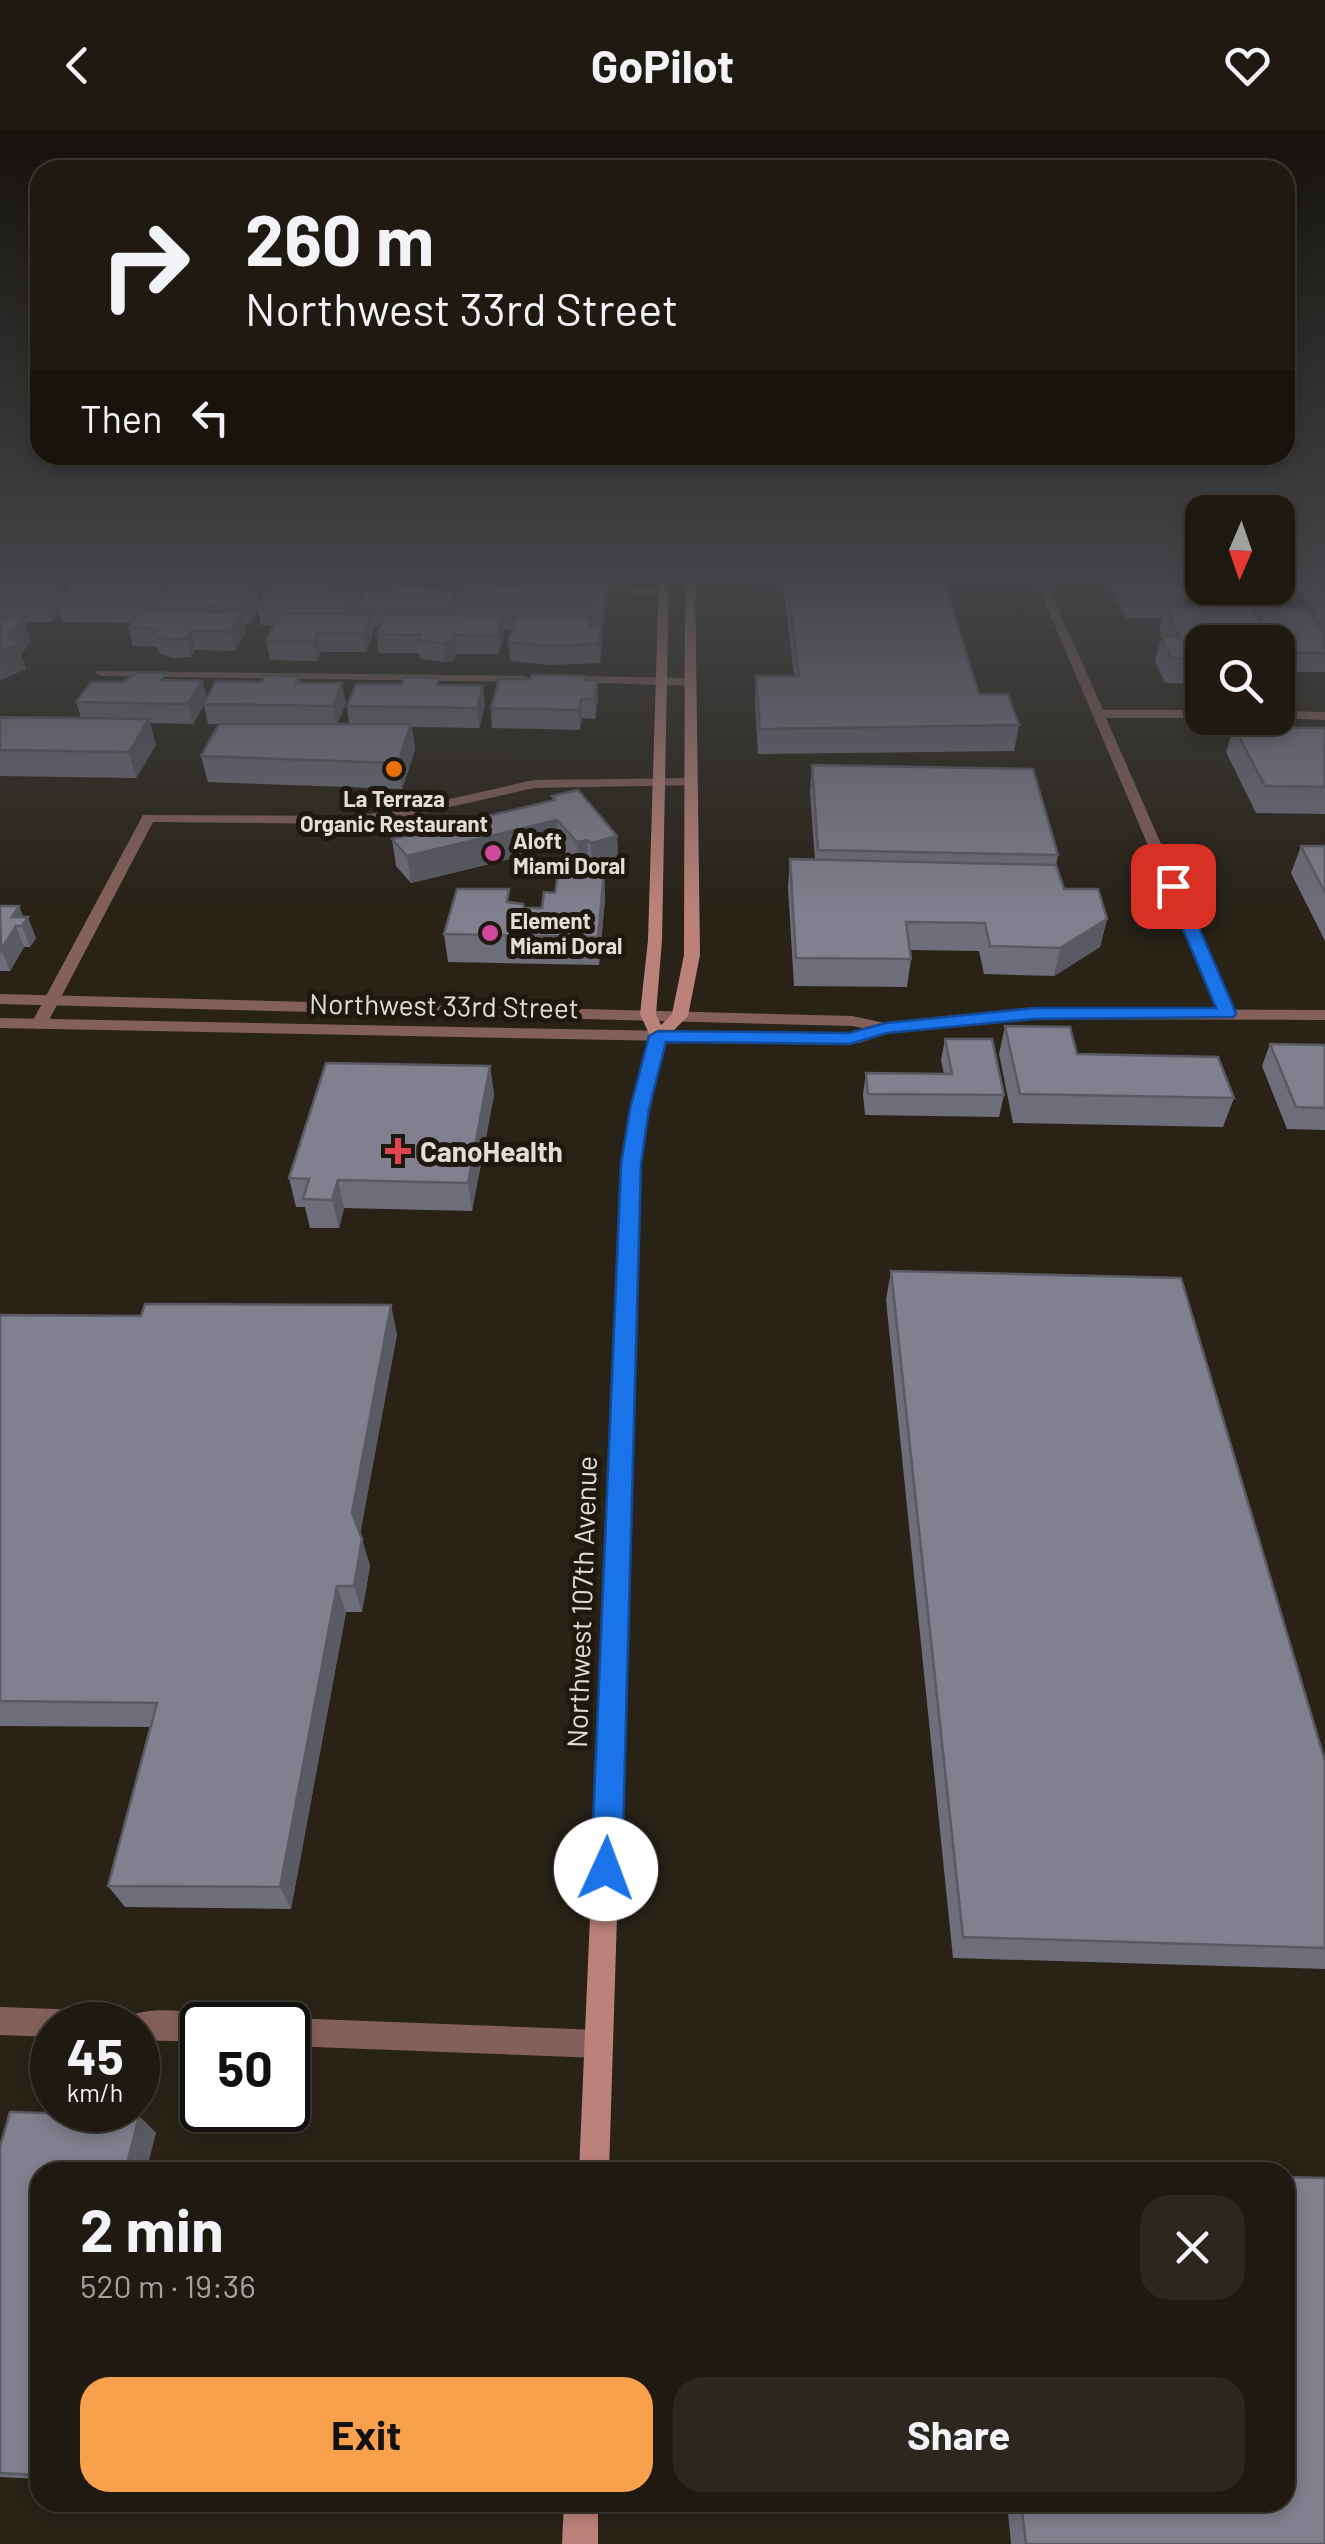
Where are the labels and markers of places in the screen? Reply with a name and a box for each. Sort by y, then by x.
marker: La Terraza Organic Restaurant [383,758,405,780]
place label: La Terraza Organic Restaurant [300,785,488,836]
place label: Aloft Miami Doral [513,827,625,878]
marker: Aloft Miami Doral [482,842,504,864]
pin [1131,844,1216,929]
place label: Element Miami Doral [510,907,622,958]
marker: Element Miami Doral [479,922,501,944]
place label: CanoHealth [420,1134,563,1168]
marker: CanoHealth [385,1138,411,1164]

